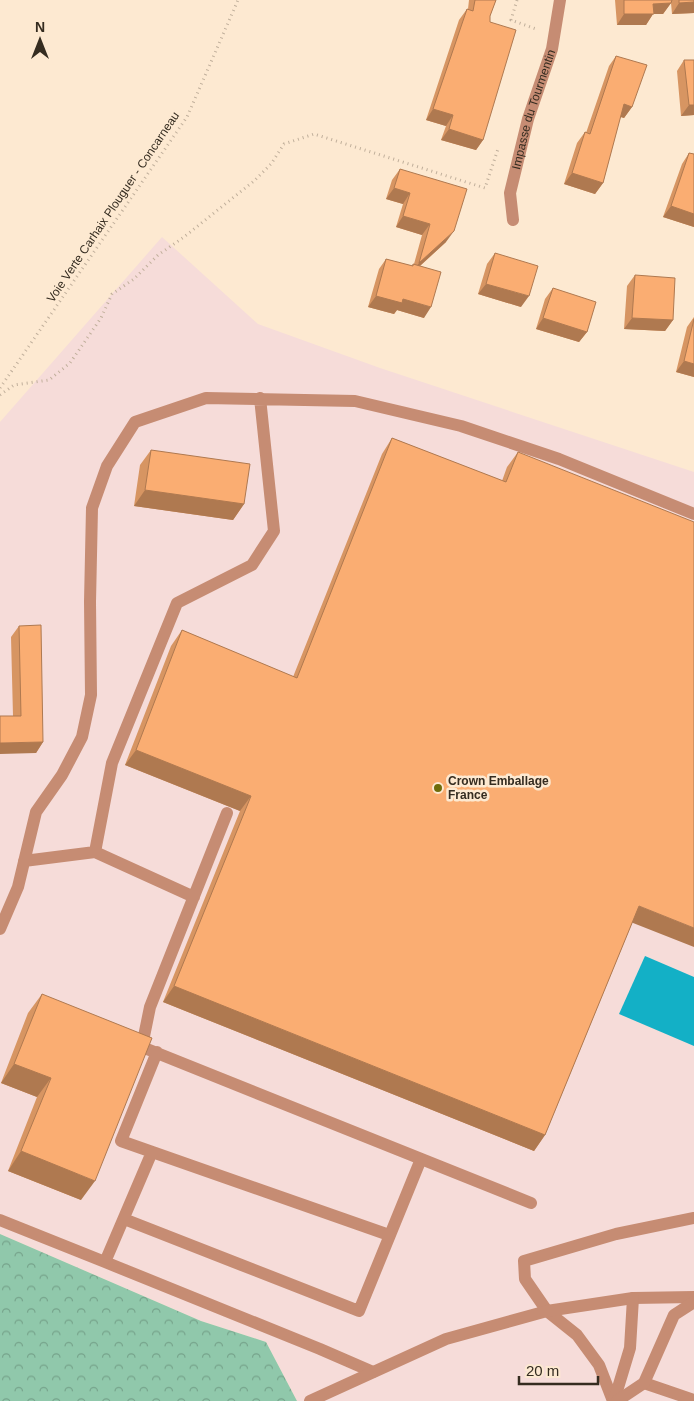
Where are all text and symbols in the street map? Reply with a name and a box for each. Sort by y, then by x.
north arrow [15,15,65,65]
text: N [35,19,45,35]
street label: Impasse du Tourmentin [509,48,558,171]
street label: Voie Verte Carhaix Plouguer - Concarneau [44,109,182,305]
place label: Crown Emballage France [448,774,549,802]
marker: Crown Emballage France [432,782,444,794]
scale bar [519,1354,598,1386]
text: 20 m [526,1362,559,1379]

